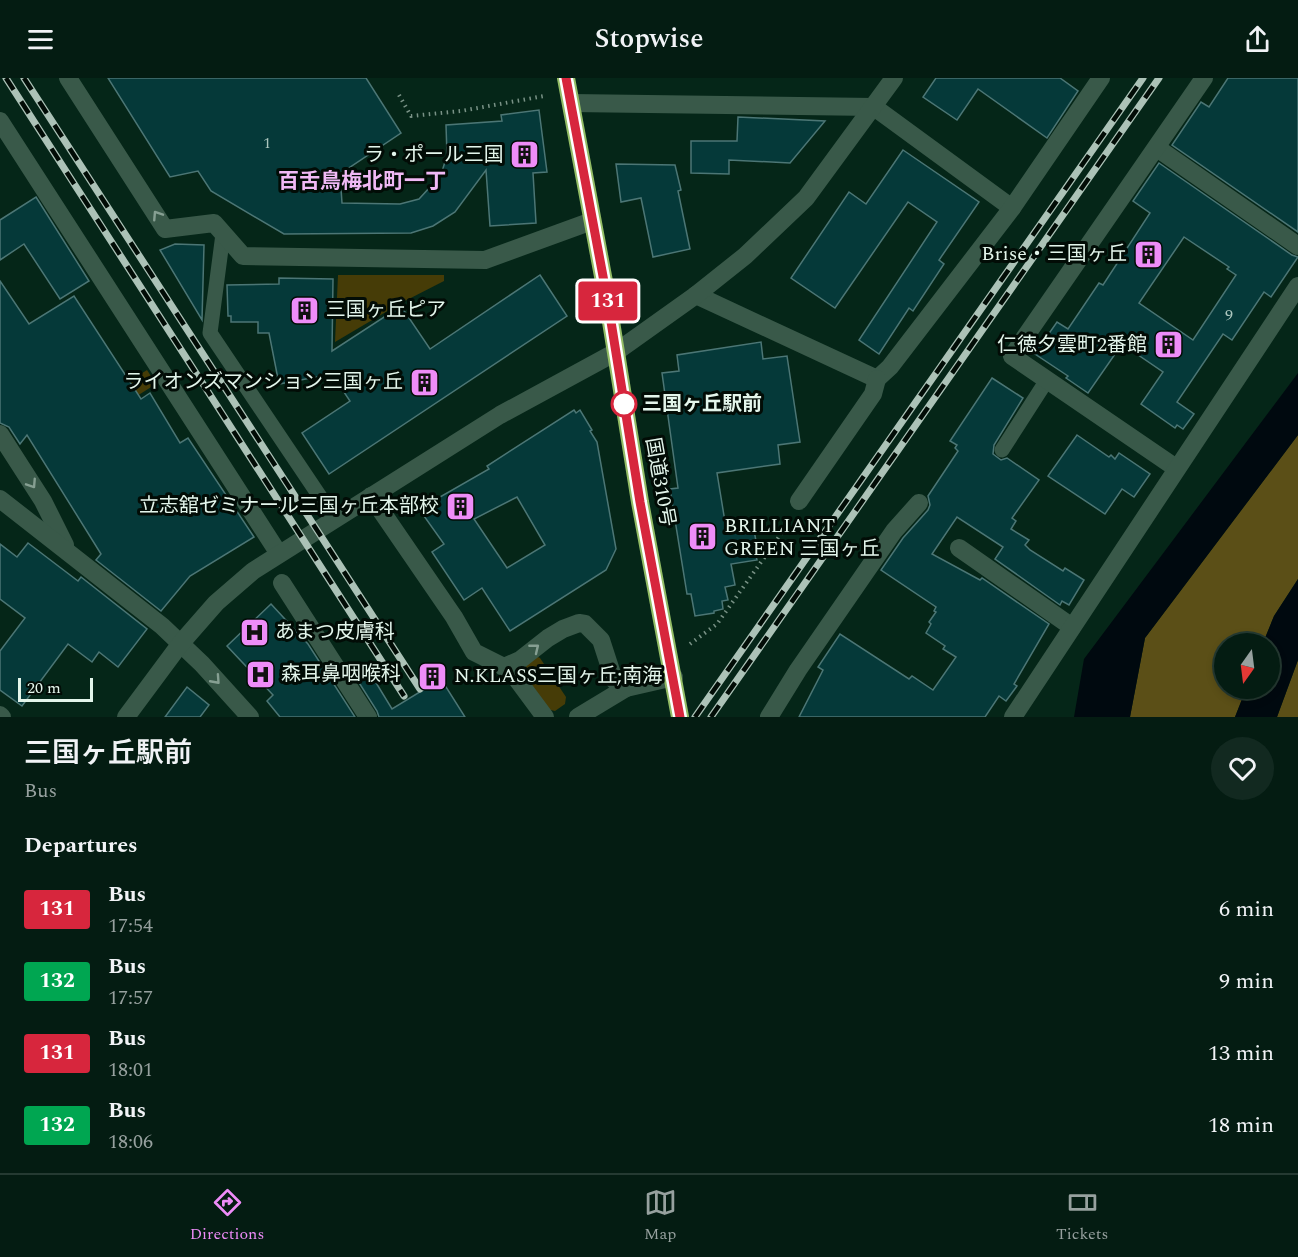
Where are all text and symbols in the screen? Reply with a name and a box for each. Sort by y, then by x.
text: Stopwise [594,18,704,60]
icon: menu [24,23,57,56]
icon: share [1241,23,1274,56]
house number: 1 [263,131,271,155]
building icon: ラ・ポール三国 [509,139,541,171]
place label: ラ・ポール三国 [364,140,504,170]
district label: 百舌鳥梅北町一丁 [278,166,446,198]
one-way arrow [152,211,164,221]
building icon: Brise・三国ヶ丘 [1132,238,1164,270]
place label: Brise・三国ヶ丘 [981,239,1127,269]
line badge: 131 [574,282,642,320]
text: 131 [590,285,626,317]
building icon: 三国ヶ丘ピア [289,294,321,326]
place label: 三国ヶ丘ピア [326,295,446,325]
house number: 9 [1225,303,1233,327]
building icon: 仁徳夕雲町2番館 [1152,329,1184,361]
place label: 仁徳夕雲町2番館 [997,330,1147,360]
building icon: ライオンズマンション三国ヶ丘 [408,366,440,398]
place label: ライオンズマンション三国ヶ丘 [123,367,403,397]
place label: 三国ヶ丘駅前 [642,389,762,419]
marker: 三国ヶ丘駅前 [611,391,637,417]
street label: 国道310号 [637,435,683,529]
one-way arrow [24,477,35,488]
building icon: 立志舘ゼミナール三国ヶ丘本部校 [444,490,476,522]
place label: 立志舘ゼミナール三国ヶ丘本部校 [139,491,439,521]
place label: BRILLIANT GREEN 三国ヶ丘 [724,511,880,564]
building icon: BRILLIANT GREEN 三国ヶ丘 [687,521,719,553]
hospital icon: あまつ皮膚科 [238,616,270,648]
place label: あまつ皮膚科 [275,617,395,647]
north arrow [1214,633,1280,699]
map controls [1214,633,1280,699]
one-way arrow [528,645,539,656]
hospital icon: 森耳鼻咽喉科 [244,658,276,690]
place label: 森耳鼻咽喉科 [281,659,401,689]
building icon: N.KLASS三国ヶ丘;南海 [417,660,449,692]
place label: N.KLASS三国ヶ丘;南海 [454,661,662,691]
one-way arrow [209,673,220,683]
scale bar [18,675,93,702]
text: 20 m [27,676,61,700]
text: 三国ヶ丘駅前 [24,732,192,775]
button: heart [1211,737,1274,800]
text: Bus [24,776,57,806]
text: Departures [24,829,138,862]
text: Bus [108,878,146,911]
text: 131 [39,893,75,925]
text: 6 min [1219,893,1274,926]
text: 17:54 [108,911,153,941]
text: Bus [108,950,146,983]
text: 132 [39,965,75,997]
text: 9 min [1219,965,1274,998]
text: 17:57 [108,983,153,1013]
text: Bus [108,1022,146,1055]
text: 131 [39,1037,75,1069]
text: 13 min [1208,1037,1274,1070]
text: 18:01 [108,1055,153,1085]
text: Bus [108,1094,146,1127]
text: 132 [39,1109,75,1141]
text: 18 min [1208,1109,1274,1142]
text: 18:06 [108,1127,153,1157]
tab: Directions [190,1186,264,1246]
tab: Map [644,1186,677,1246]
tab: Tickets [1056,1186,1108,1246]

